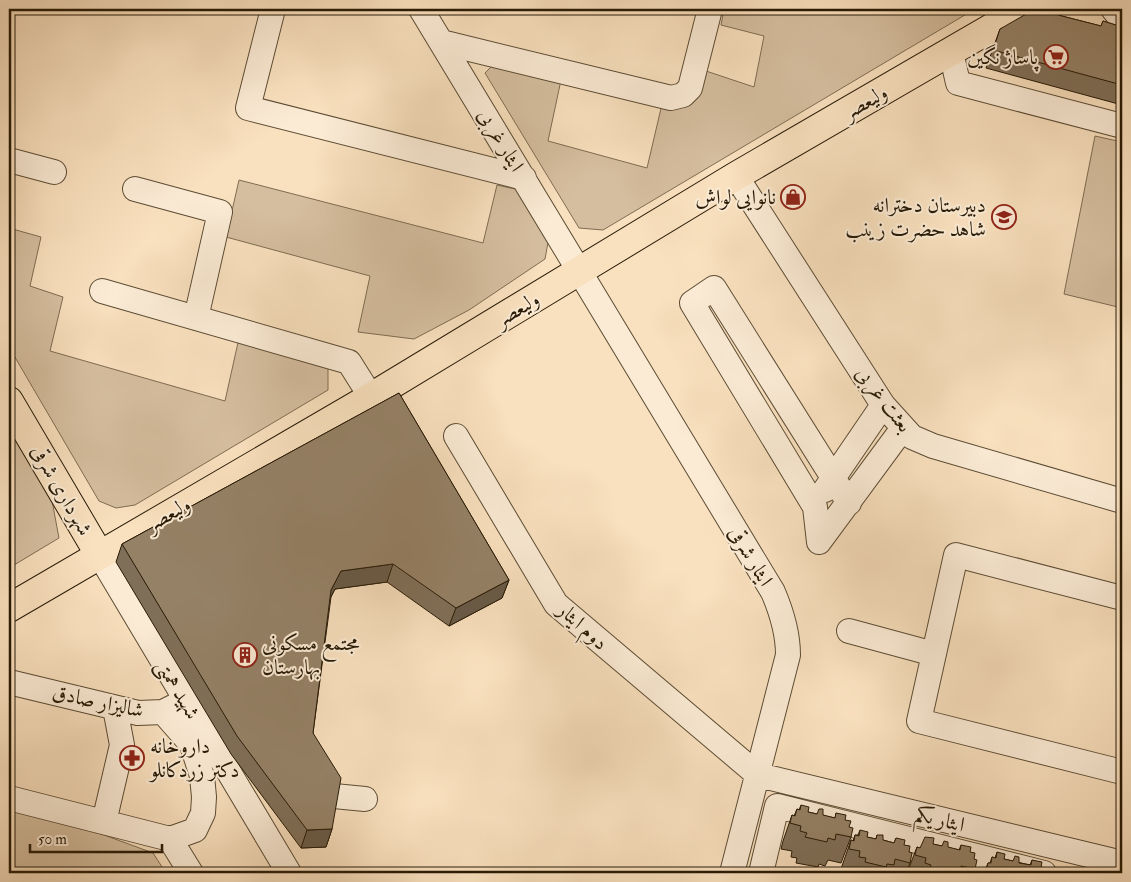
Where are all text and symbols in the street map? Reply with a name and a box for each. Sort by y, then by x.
place label: پاساژ نگین [967,44,1039,72]
supermarket icon: پاساژ نگین [1043,44,1069,70]
street label: ولیعصر [836,79,892,127]
street label: ایثار غربی [470,104,530,177]
place label: نانوایی لواش [695,184,776,211]
shop icon: نانوایی لواش [780,184,806,210]
place label: دبیرستان دخترانه شاهد حضرت زینب [845,192,986,243]
school or university icon: دبیرستان دخترانه شاهد حضرت زینب [991,204,1017,230]
street label: ولیعصر [488,286,544,334]
street label: بعثت غربی [848,361,918,439]
street label: شهرداری شرقی [25,440,98,541]
street label: ولیعصر [139,491,195,539]
street label: ایثار شرقی [722,521,779,591]
street label: دوم ایثار [547,595,614,659]
place label: مجتمع مسکونی بهارستان [262,630,360,681]
building icon: مجتمع مسکونی بهارستان [232,642,258,668]
street label: شهید همتی [148,654,206,725]
street label: شالیزار صادق [50,679,146,724]
place label: داروخانه دکتر زردکانلو [148,733,240,784]
pharmacy icon: داروخانه دکتر زردکانلو [119,745,145,771]
street label: ایثار یکم [911,800,968,845]
scale bar [30,822,162,854]
text: 50 m [38,830,67,849]

